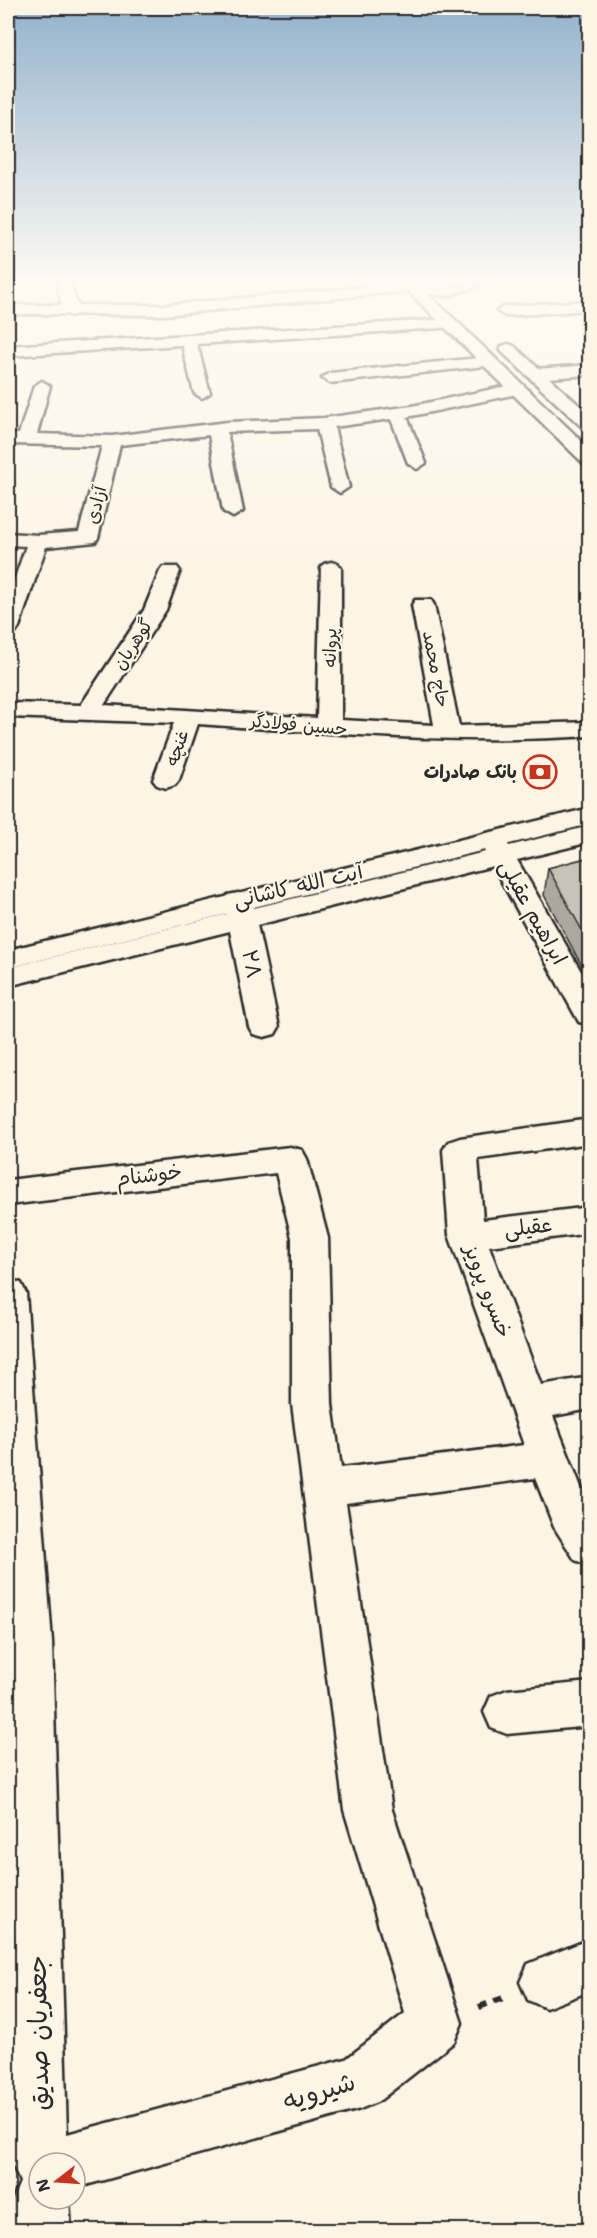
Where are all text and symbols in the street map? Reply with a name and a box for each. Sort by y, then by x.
street label: آزادی [80,482,113,526]
street label: گوهریان [107,613,159,674]
street label: پروانه [318,628,342,668]
street label: حاج محمد [417,629,455,709]
street label: حسین فولادگر [247,709,349,741]
street label: غنچه [160,727,194,769]
bank icon: بانک صادرات [522,754,558,790]
place label: بانک صادرات [424,760,517,784]
street label: ابراهیم عقیلی [491,854,573,971]
street label: آیت الله کاشانی [230,857,366,915]
street label: ۲۸ [235,947,269,981]
street label: خوشنام [114,1157,184,1195]
street label: عقیلی [502,1210,554,1244]
street label: خسرو پرویز [457,1238,519,1342]
street label: جعفریان صدیق [19,1955,56,2111]
street label: شیرویه [278,2063,359,2118]
north arrow [27,2151,87,2211]
text: N [31,2176,55,2194]

